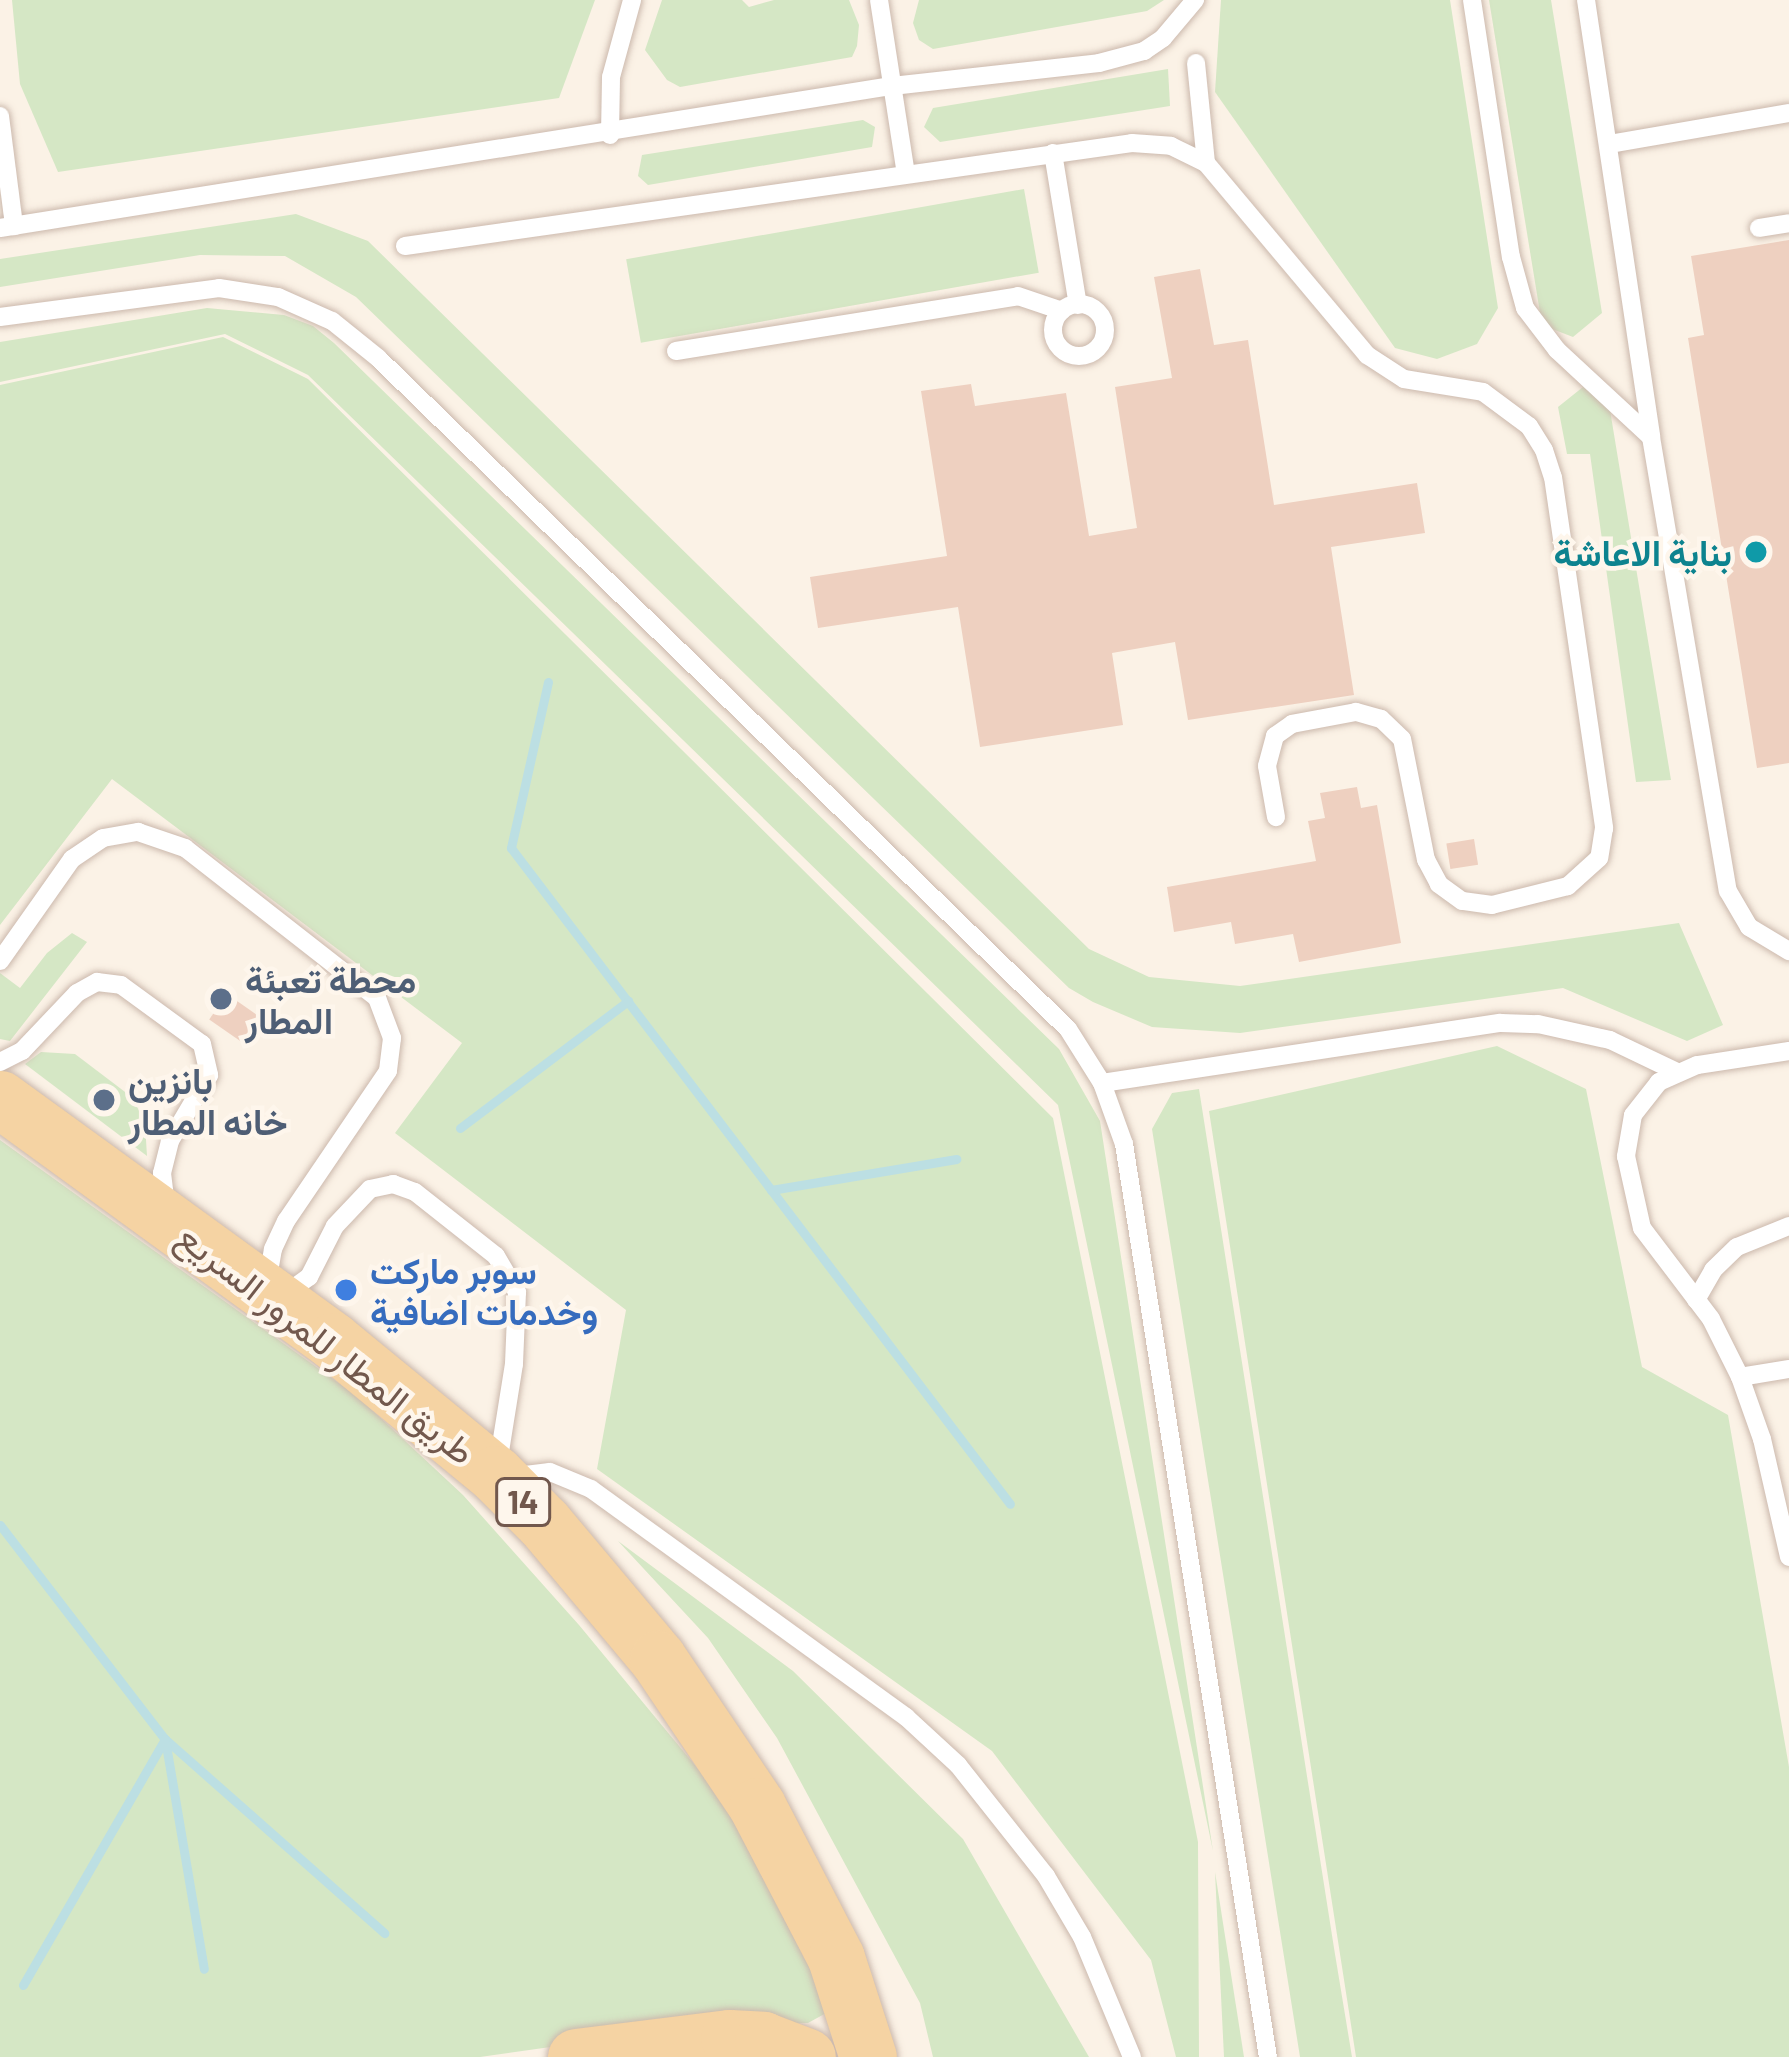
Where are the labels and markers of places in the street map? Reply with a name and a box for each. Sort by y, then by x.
place label: بناية الاعاشة [1554,530,1732,574]
marker: بناية الاعاشة [1743,539,1769,565]
place label: محطة تعبئة المطار [245,956,416,1041]
marker: محطة تعبئة المطار [208,986,234,1012]
place label: بانزين خانه المطار [128,1057,287,1142]
marker: بانزين خانه المطار [91,1087,117,1113]
place label: سوبر ماركت وخدمات اضافية [370,1247,598,1332]
marker: سوبر ماركت وخدمات اضافية [333,1277,359,1303]

